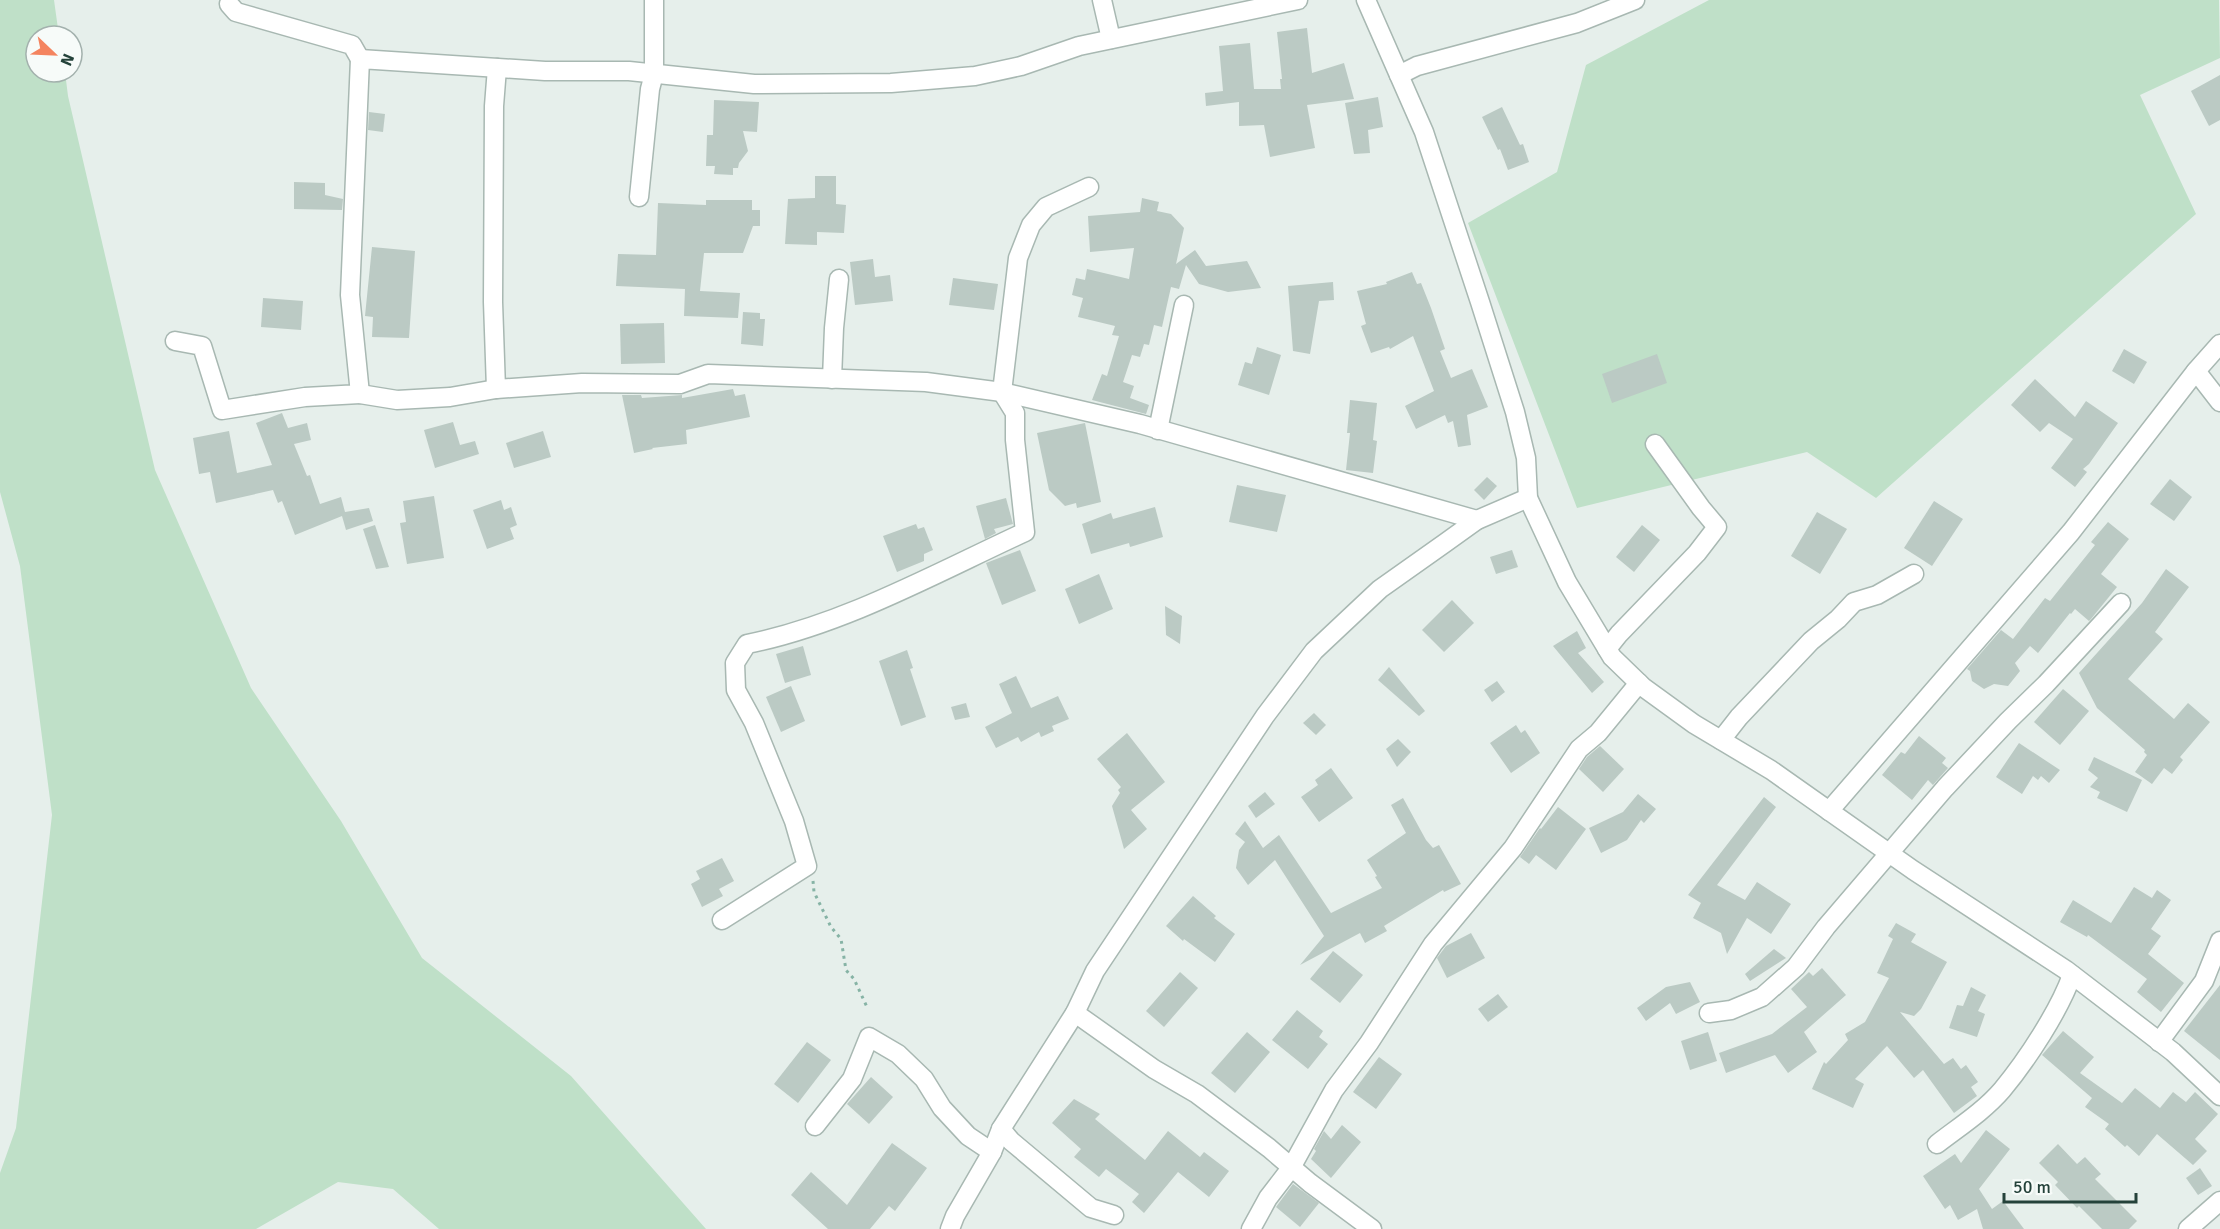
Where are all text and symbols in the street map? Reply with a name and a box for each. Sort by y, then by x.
north arrow [24,24,84,84]
text: N [56,50,78,69]
scale bar [2004,1166,2136,1204]
text: 50 m [2013,1176,2051,1198]

